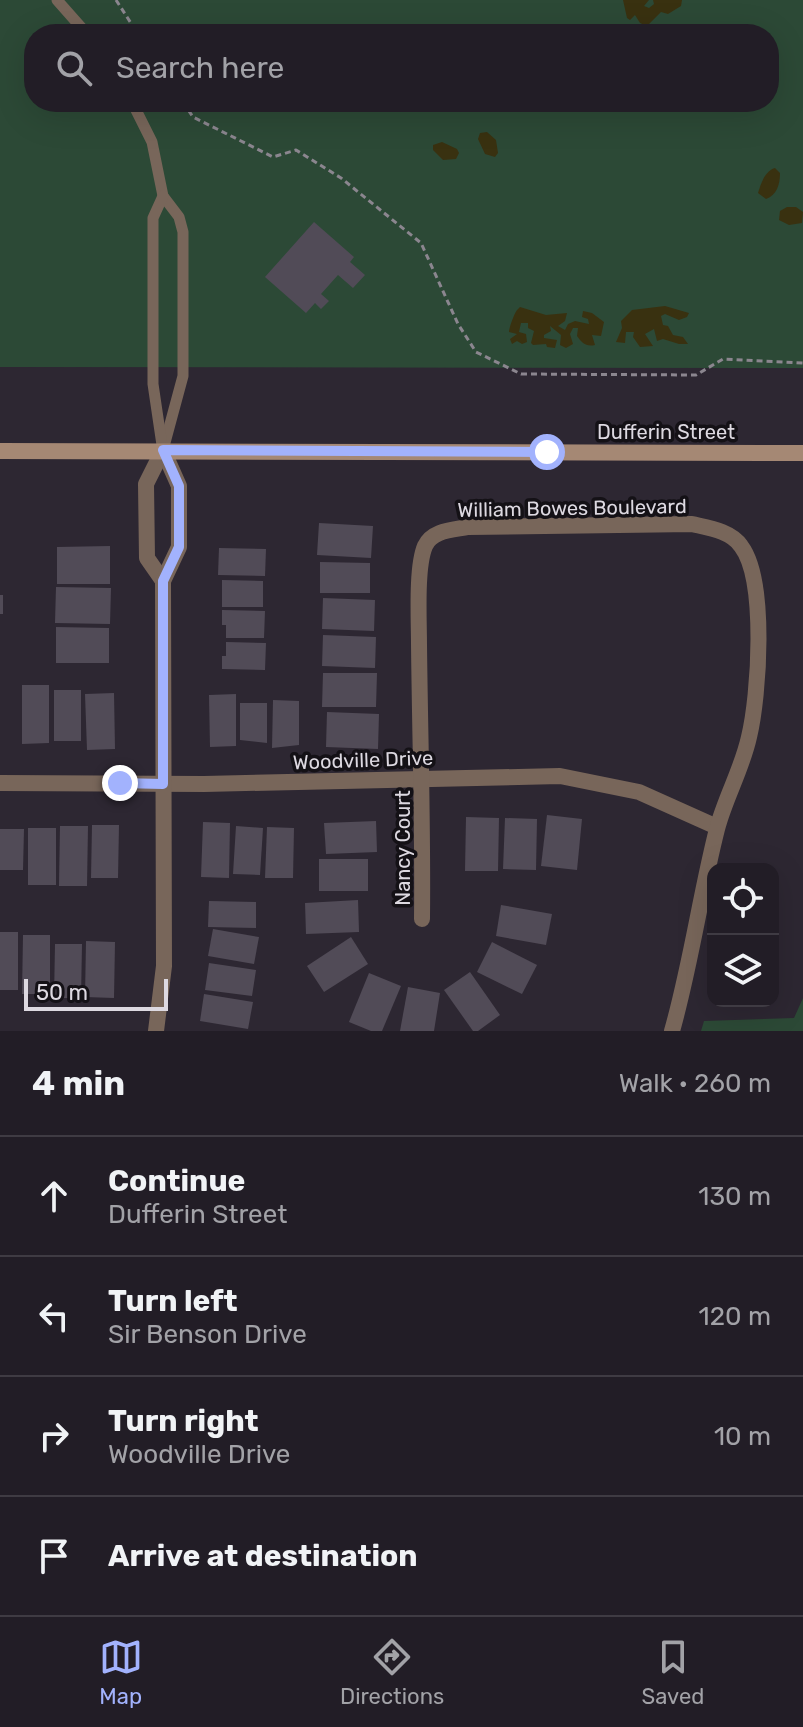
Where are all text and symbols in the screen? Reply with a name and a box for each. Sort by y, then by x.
search box [24,24,779,112]
icon: search [52,46,96,90]
text: Search here [116,50,284,86]
street label: Dufferin Street [597,420,735,444]
route start [529,434,565,470]
street label: William Bowes Boulevard [457,494,687,522]
street label: Woodville Drive [292,746,434,774]
route end [102,765,138,801]
street label: Nancy Court [391,790,415,906]
map controls [707,863,779,1007]
button: locate [707,863,779,935]
button: layers [707,935,779,1007]
scale bar [24,975,168,1011]
text: 50 m [36,979,88,1006]
text: 4 min [32,1063,125,1104]
text: Walk · 260 m [619,1068,771,1099]
text: Continue [108,1163,245,1199]
icon: ahead [32,1174,76,1218]
text: 130 m [698,1181,771,1212]
text: Dufferin Street [108,1199,287,1230]
text: Turn left [108,1283,238,1319]
icon: left [32,1294,76,1338]
text: 120 m [699,1301,771,1332]
text: Sir Benson Drive [108,1319,307,1350]
text: Turn right [108,1403,259,1439]
icon: right [32,1414,76,1458]
text: 10 m [714,1421,771,1452]
text: Woodville Drive [108,1439,290,1470]
icon: arrive [32,1534,76,1578]
text: Arrive at destination [108,1538,418,1574]
tab: Map [99,1635,143,1710]
tab: Directions [340,1635,444,1710]
tab: Saved [642,1635,704,1710]

